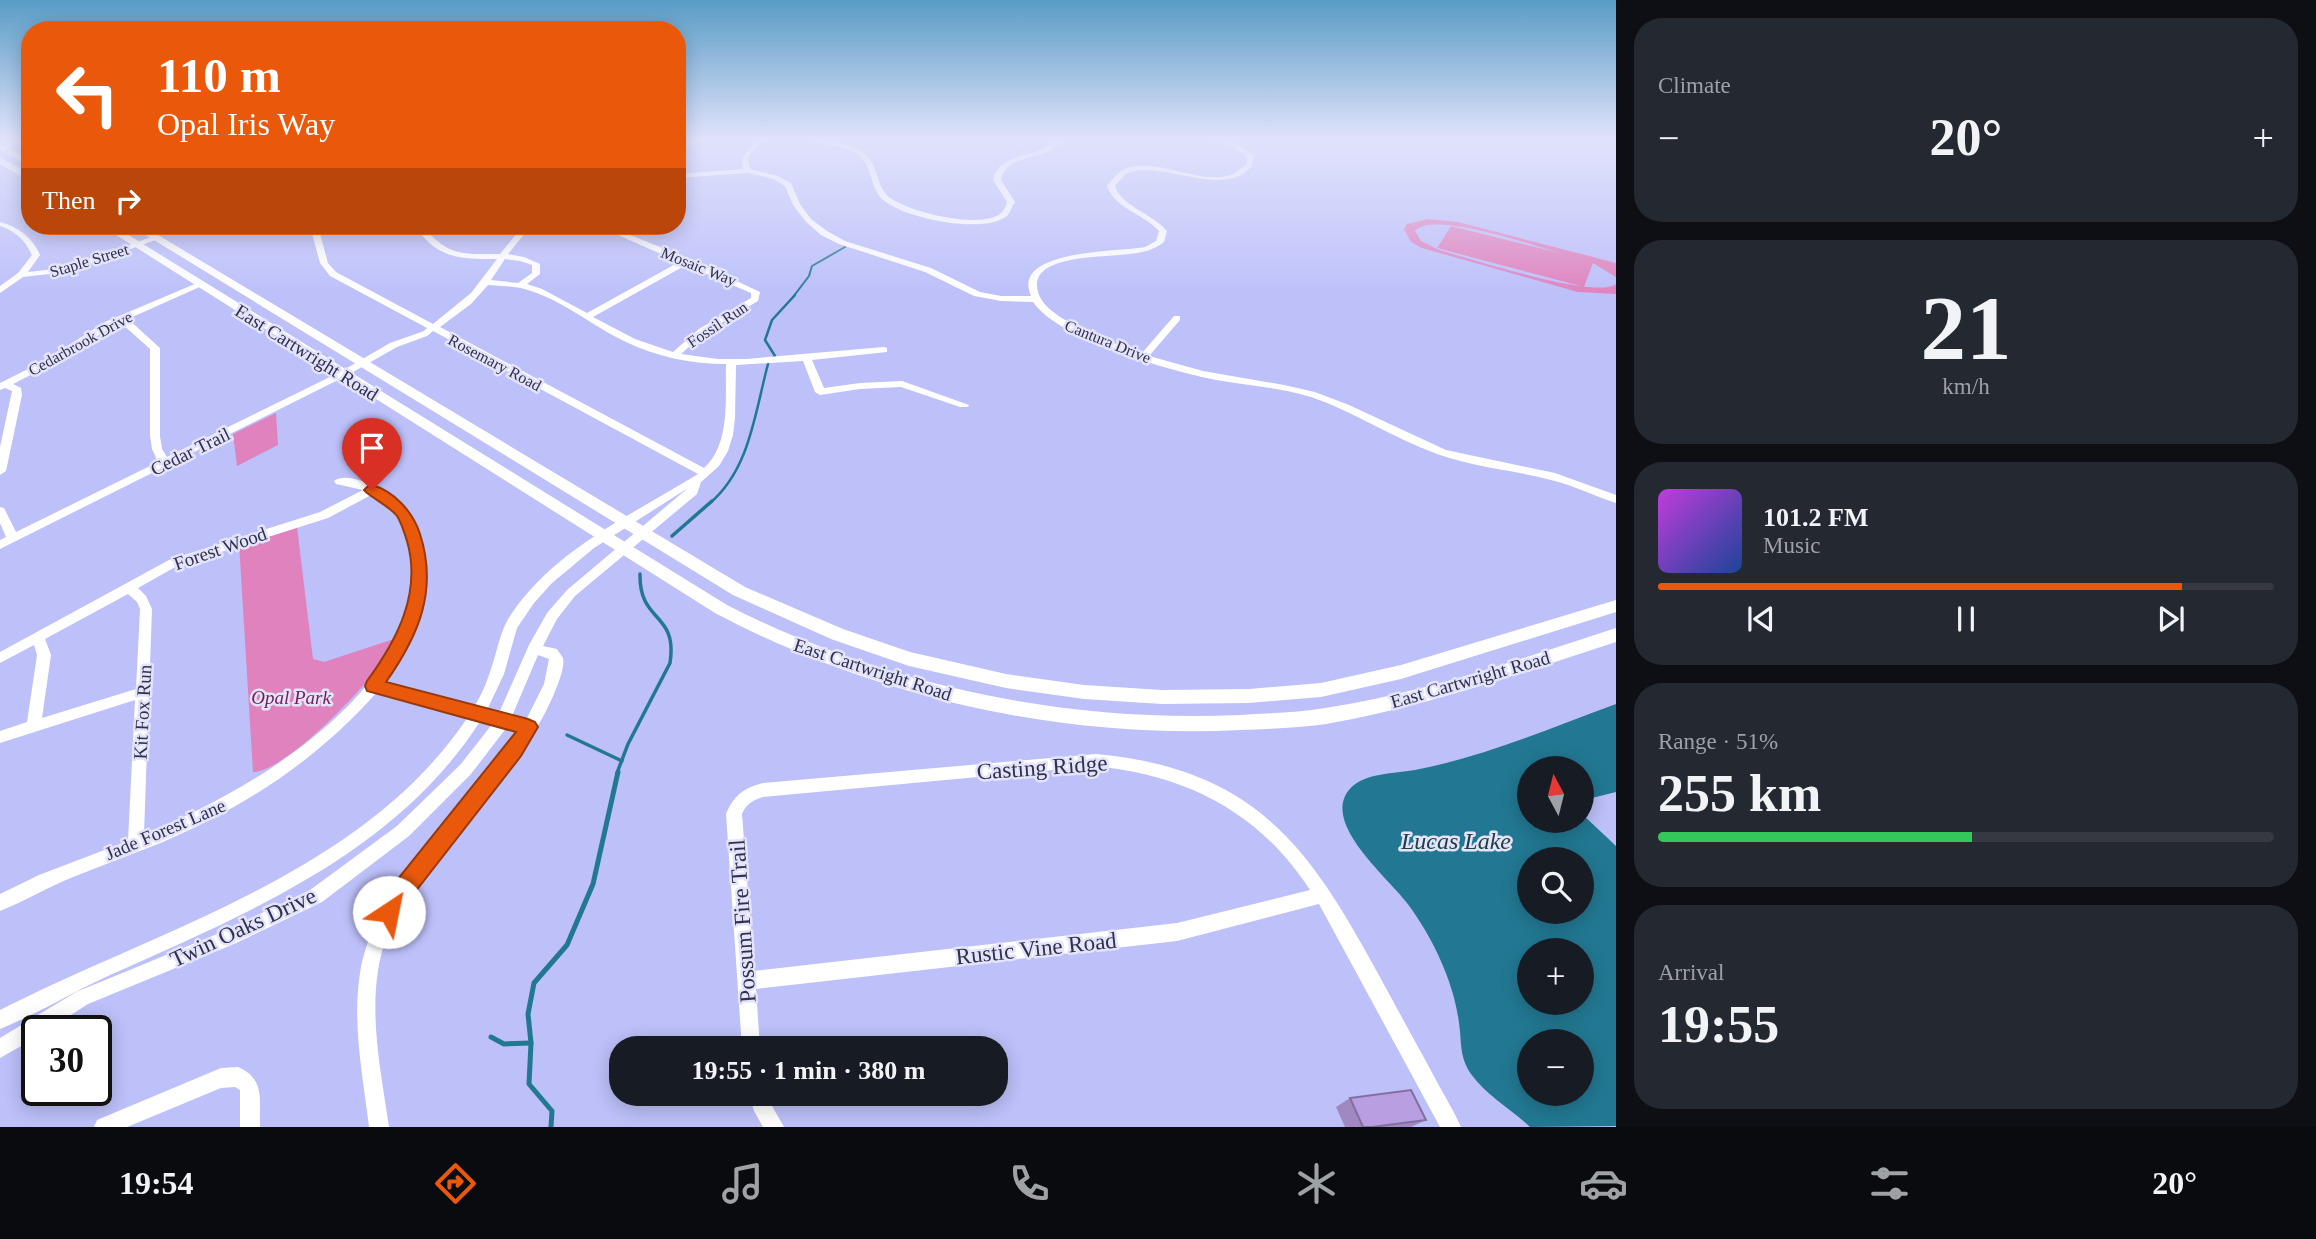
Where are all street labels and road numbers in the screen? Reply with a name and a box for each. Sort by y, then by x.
street label: Staple Street [48,240,131,281]
street label: Mosaic Way [658,244,739,290]
street label: Fossil Run [684,298,751,351]
street label: East Cartwright Road [231,300,383,405]
street label: Cedarbrook Drive [25,308,135,379]
street label: Cantura Drive [1062,317,1153,366]
street label: Rosemary Road [445,331,544,395]
street label: Cedar Trail [147,423,233,480]
street label: Forest Wood [171,523,270,574]
street label: East Cartwright Road [791,634,955,705]
street label: East Cartwright Road [1388,647,1553,712]
street label: Kit Fox Run [130,664,155,760]
street label: Casting Ridge [976,750,1108,785]
street label: Jade Forest Lane [102,795,229,864]
street label: Possum Fire Trail [724,838,761,1003]
street label: Twin Oaks Drive [166,883,320,972]
street label: Rustic Vine Road [954,928,1118,969]

